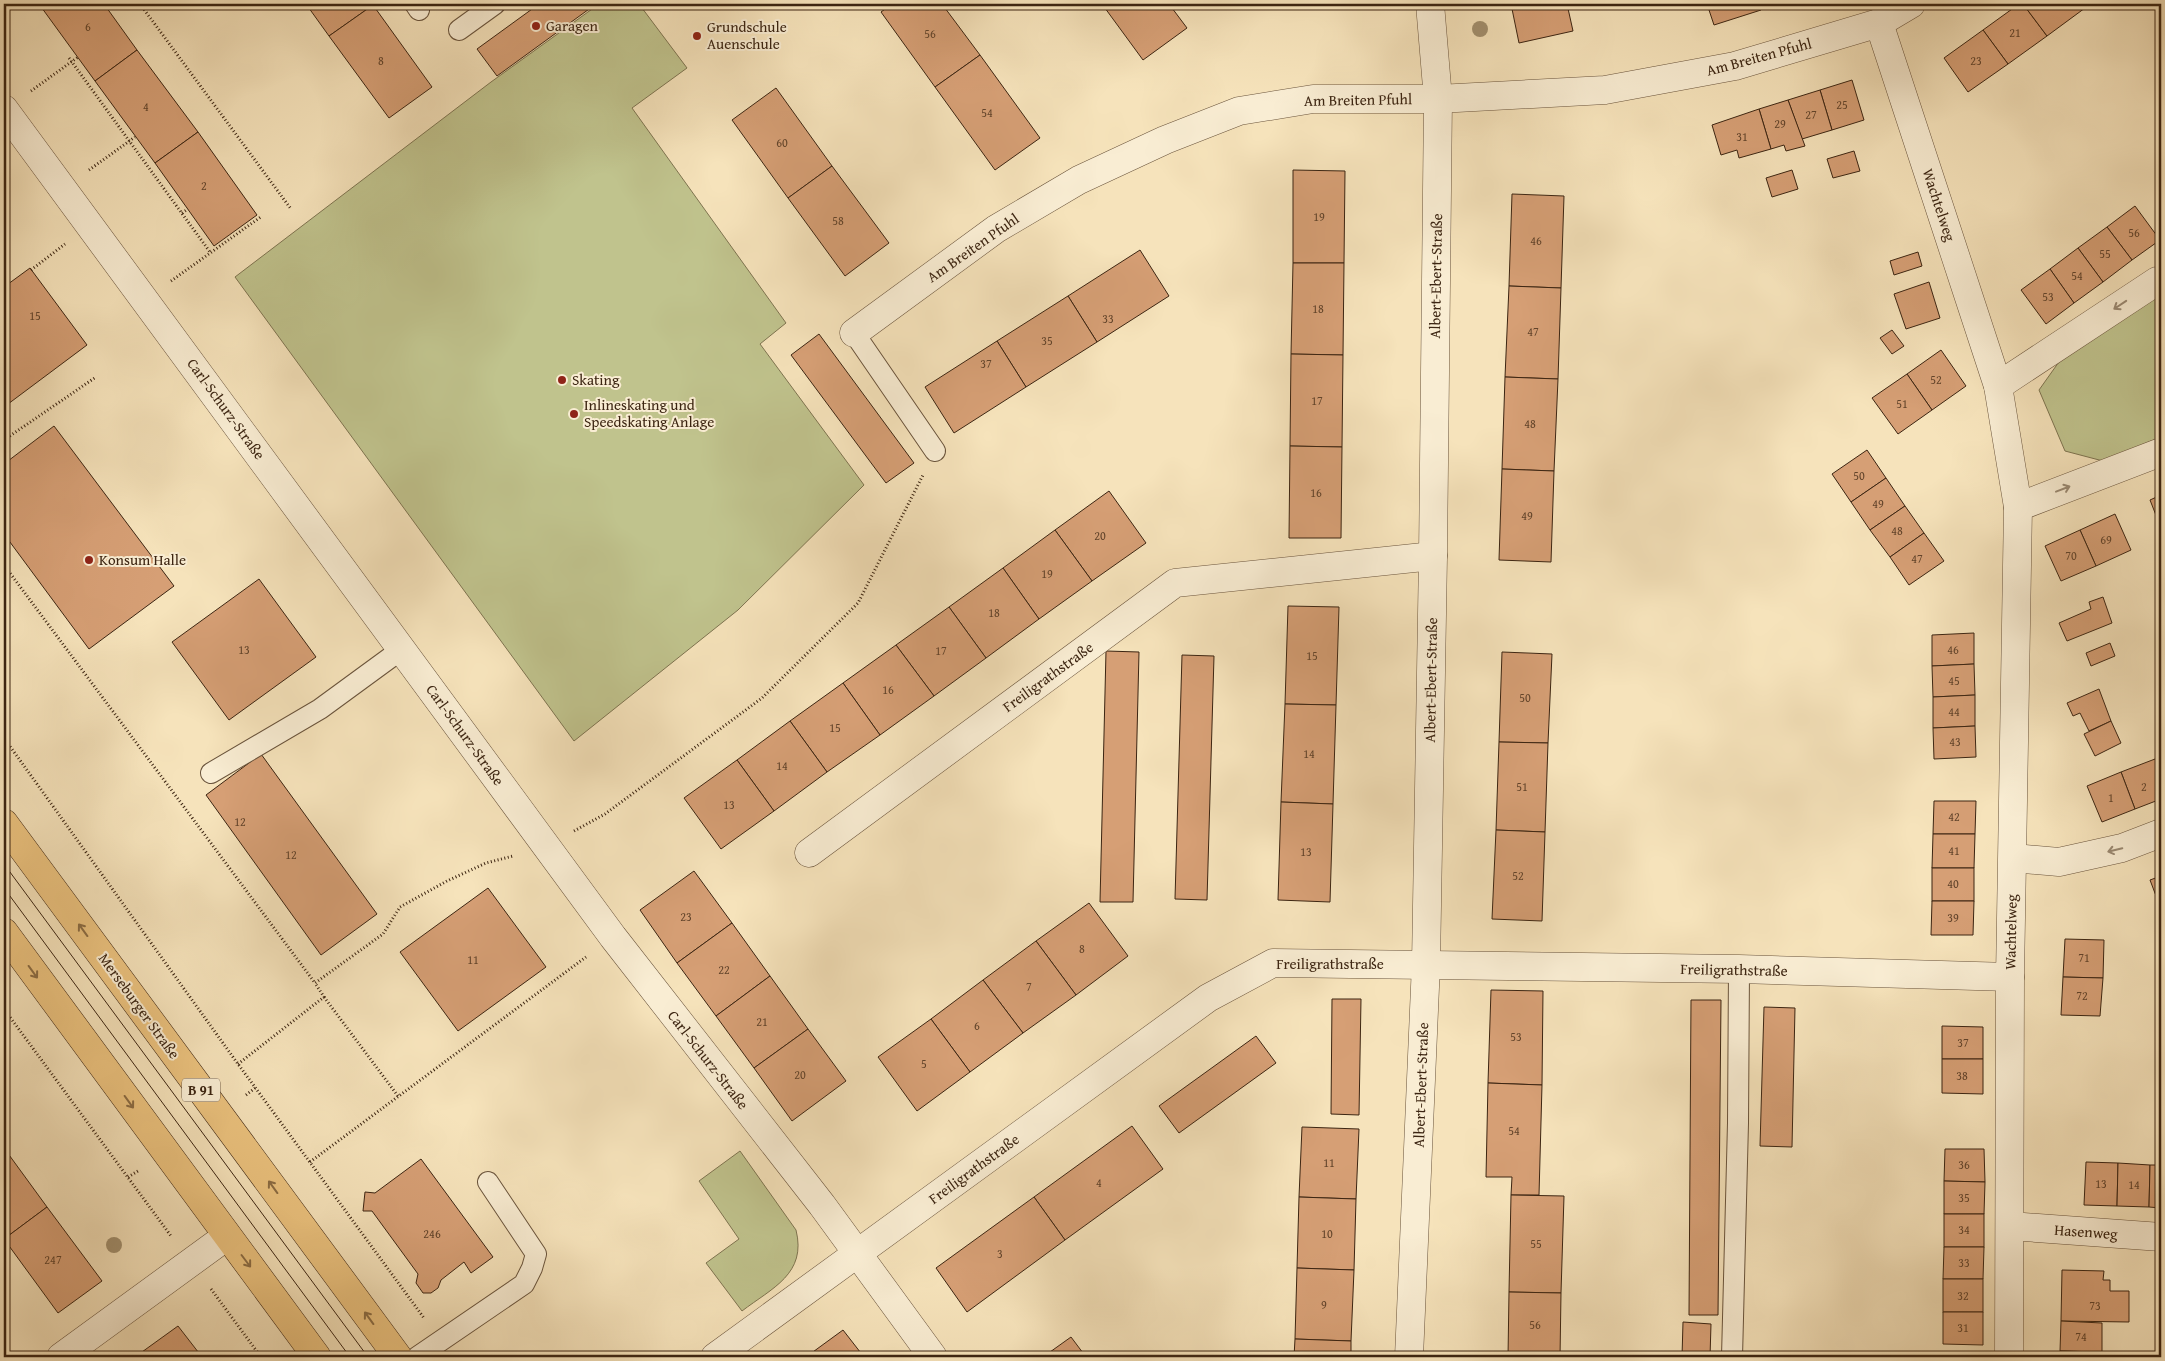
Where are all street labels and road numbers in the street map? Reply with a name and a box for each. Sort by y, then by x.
street label: Am Breiten Pfuhl [1704,32,1814,81]
street label: Am Breiten Pfuhl [1304,88,1412,111]
street label: Wachtelweg [1918,166,1961,245]
street label: Am Breiten Pfuhl [922,208,1023,287]
street label: Albert-Ebert-Straße [1424,213,1447,339]
street label: Carl-Schurz-Straße [182,354,270,464]
street label: Albert-Ebert-Straße [1419,617,1442,743]
street label: Freiligrathstraße [998,637,1097,717]
street label: Carl-Schurz-Straße [421,680,509,790]
street label: Wachtelweg [1999,894,2022,970]
street label: Merseburger Straße [94,949,185,1063]
street label: Freiligrathstraße [1276,953,1384,974]
street label: Freiligrathstraße [1680,958,1788,981]
street label: Carl-Schurz-Straße [663,1006,754,1114]
street label: Albert-Ebert-Straße [1408,1022,1433,1148]
road number: B 91 [182,1078,220,1102]
street label: Freiligrathstraße [924,1129,1023,1209]
street label: Hasenweg [2054,1219,2119,1244]

